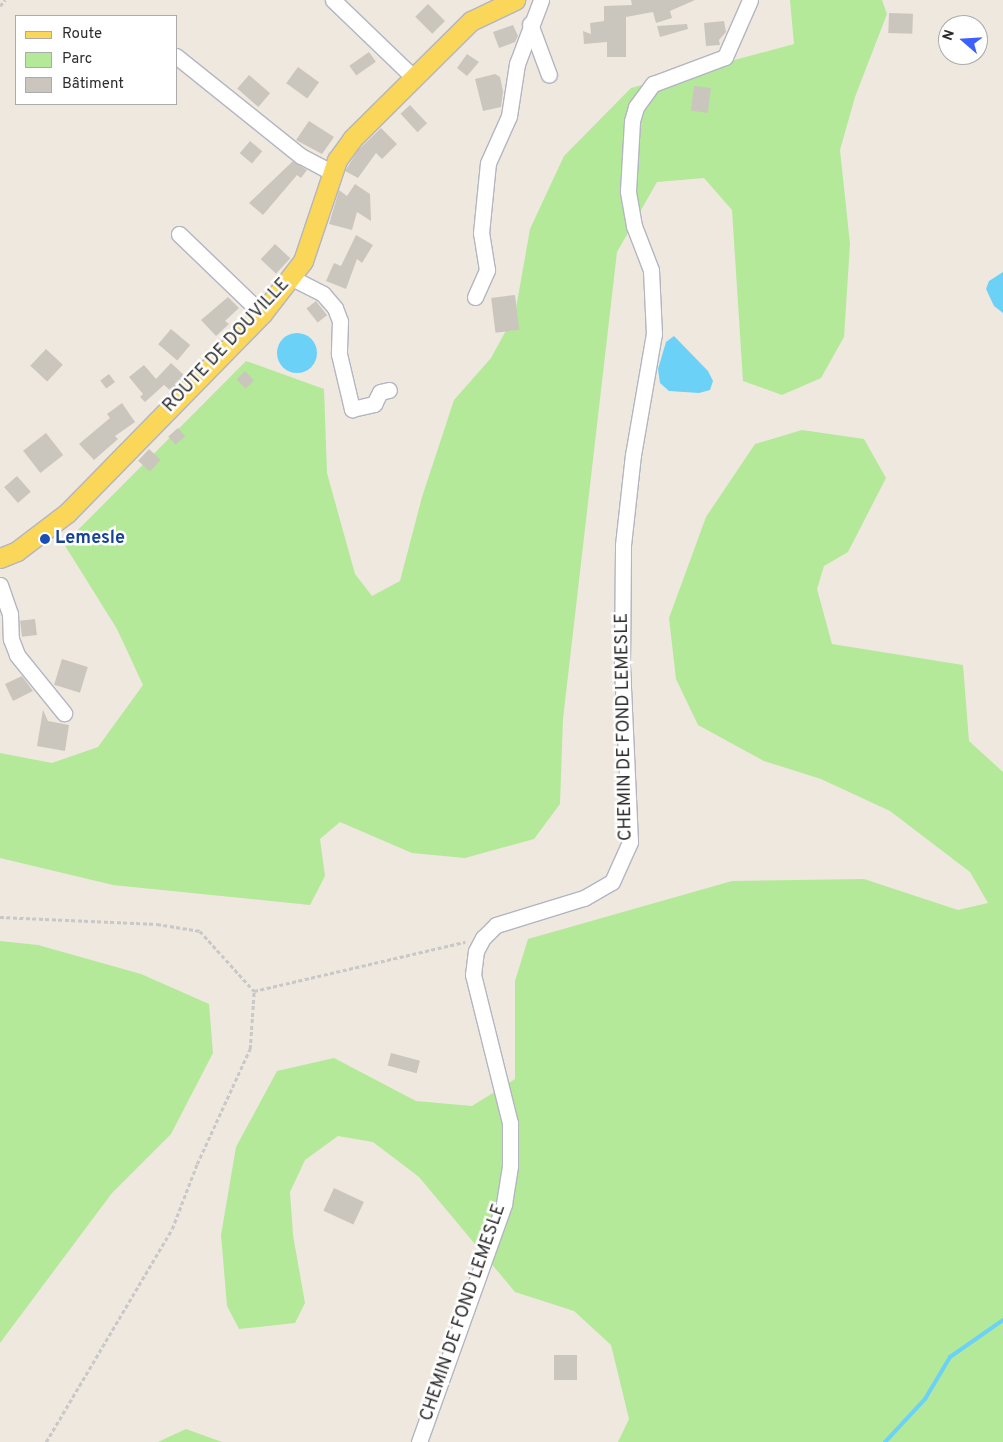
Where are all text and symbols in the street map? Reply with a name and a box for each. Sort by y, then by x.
legend [15,15,178,105]
north arrow [938,15,988,65]
text: Route [62,25,102,44]
text: N [940,28,959,43]
text: Parc [62,50,92,69]
text: Bâtiment [62,75,124,94]
street label: ROUTE DE DOUVILLE [159,274,295,418]
place label: Lemesle [55,528,125,550]
marker: Lemesle [39,533,51,545]
street label: CHEMIN DE FOND LEMESLE [612,613,638,841]
street label: CHEMIN DE FOND LEMESLE [417,1202,511,1424]

